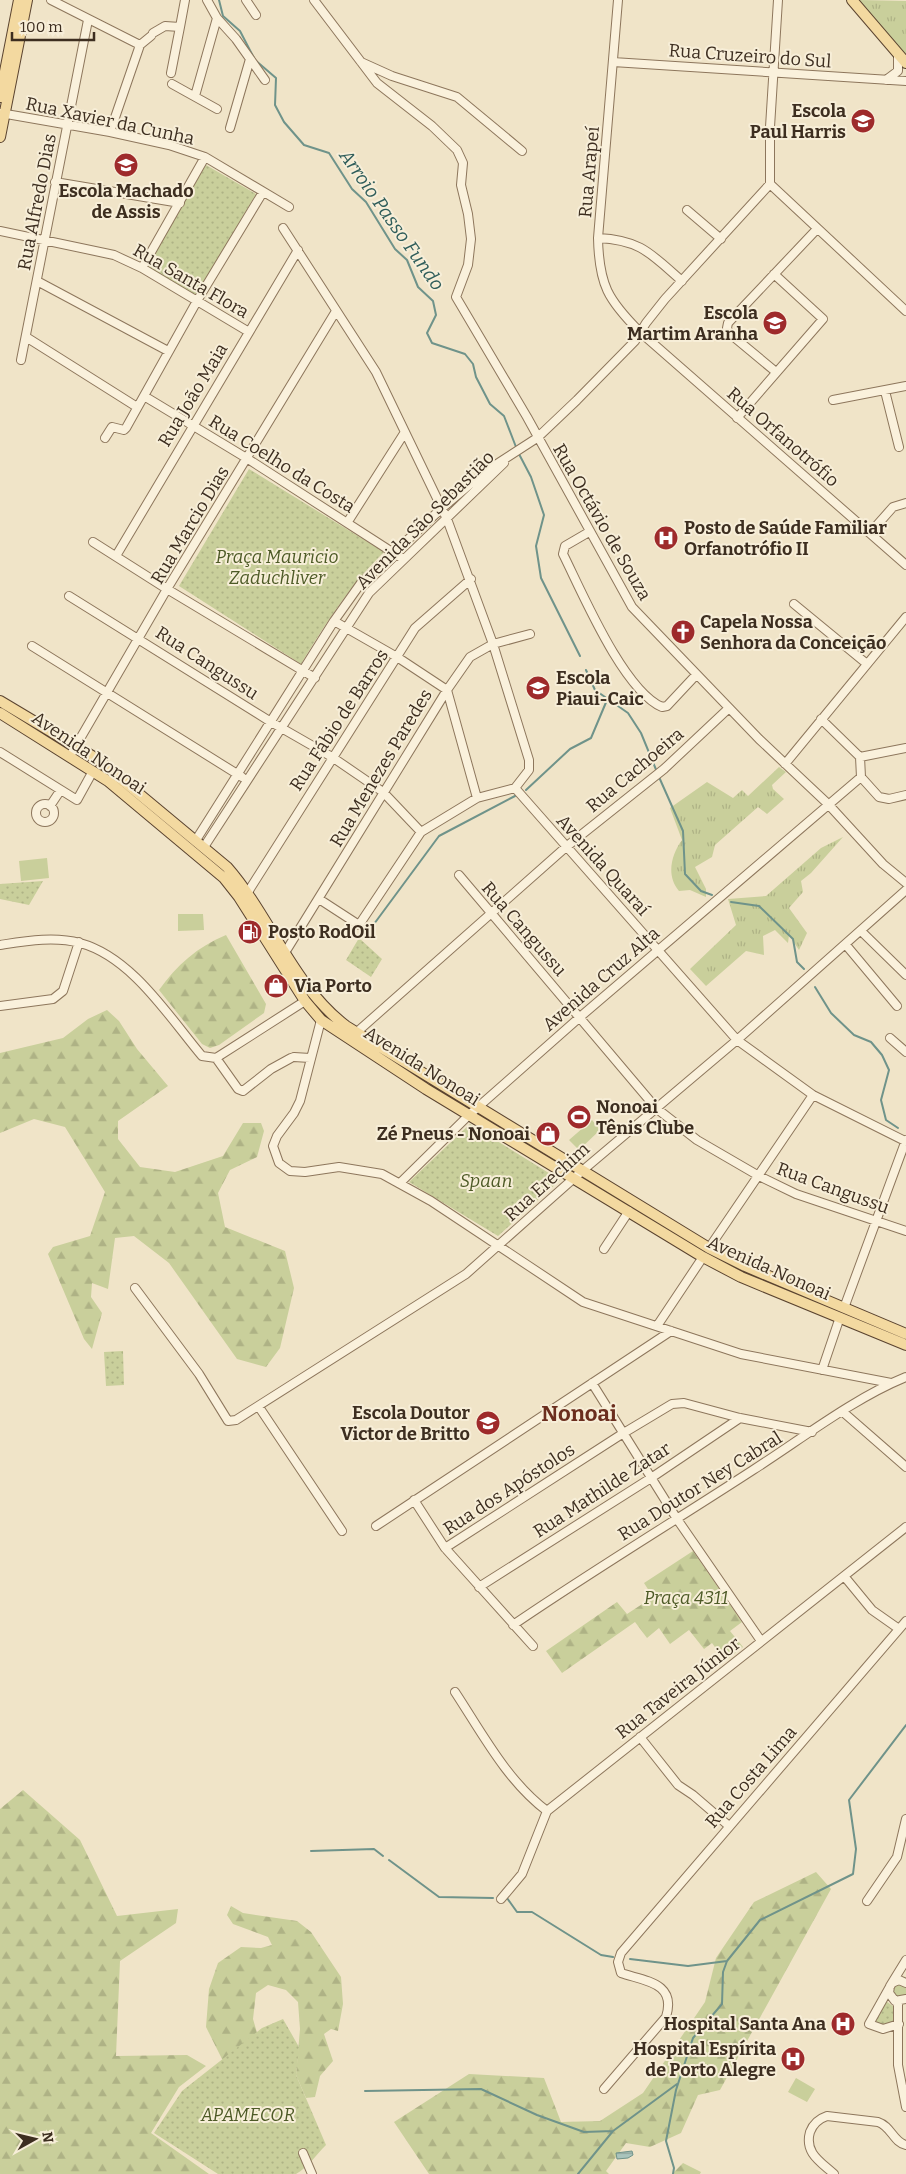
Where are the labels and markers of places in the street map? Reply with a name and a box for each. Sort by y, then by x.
place label: Escola Paul Harris [750,100,846,143]
school or university icon: Escola Paul Harris [850,108,876,134]
school or university icon: Escola Machado de Assis [113,152,139,178]
place label: Escola Machado de Assis [58,180,194,223]
place label: Escola Martim Aranha [627,302,758,345]
school or university icon: Escola Martim Aranha [762,310,788,336]
place label: Posto de Saúde Familiar Orfanotrófio II [684,517,887,560]
hospital icon: Posto de Saúde Familiar Orfanotrófio II [653,525,679,551]
place label: Capela Nossa Senhora da Conceição [700,611,886,654]
church icon: Capela Nossa Senhora da Conceição [670,619,696,645]
place label: Escola Piaui-Caic [556,667,644,710]
school or university icon: Escola Piaui-Caic [525,675,551,701]
fuel station icon: Posto RodOil [237,919,263,945]
place label: Posto RodOil [268,921,376,943]
shop icon: Via Porto [263,973,289,999]
place label: Via Porto [294,975,372,997]
place label: Nonoai Tênis Clube [596,1096,694,1139]
sports icon: Nonoai Tênis Clube [566,1104,592,1130]
shop icon: Zé Pneus - Nonoai [535,1121,561,1147]
place label: Zé Pneus - Nonoai [377,1123,530,1145]
place label: Escola Doutor Victor de Britto [340,1402,471,1445]
school or university icon: Escola Doutor Victor de Britto [475,1410,501,1436]
hospital icon: Hospital Santa Ana [830,2011,856,2037]
place label: Hospital Santa Ana [663,2013,826,2035]
place label: Hospital Espírita de Porto Alegre [633,2038,776,2081]
hospital icon: Hospital Espírita de Porto Alegre [780,2046,806,2072]

